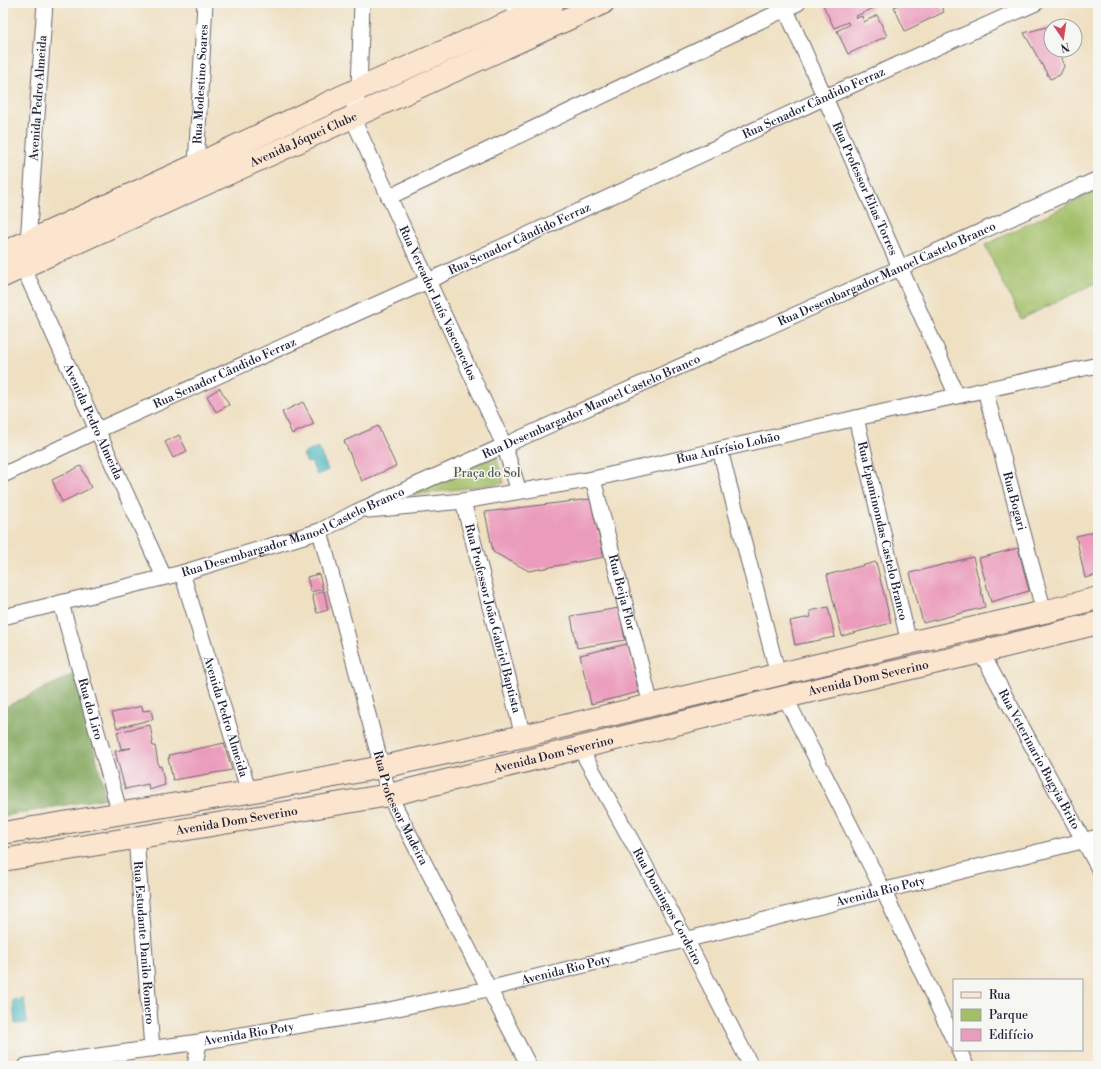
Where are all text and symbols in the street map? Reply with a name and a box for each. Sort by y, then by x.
north arrow [1043,18,1083,58]
street label: Rua Modestino Soares [190,24,212,145]
street label: Avenida Pedro Almeida [27,34,50,162]
text: N [1059,39,1071,55]
street label: Rua Senador Cândido Ferraz [740,64,888,142]
street label: Avenida Jóquei Clube [247,109,360,171]
street label: Rua Professor Elias Torres [829,120,901,258]
street label: Rua Senador Cândido Ferraz [446,200,593,278]
street label: Rua Desembargador Manoel Castelo Branco [775,219,999,330]
street label: Rua Vereador Luís Vasconcelos [395,224,480,383]
street label: Rua Senador Cândido Ferraz [151,334,299,412]
street label: Rua Desembargador Manoel Castelo Branco [480,351,703,462]
street label: Avenida Pedro Almeida [60,361,126,483]
street label: Rua Anfrísio Lobão [675,429,782,467]
street label: Rua Epaminondas Castelo Branco [854,440,911,622]
park label: Praça do Sol [453,466,521,481]
street label: Rua Bogari [999,470,1029,533]
street label: Rua Desembargador Manoel Castelo Branco [180,484,407,581]
street label: Rua Professor João Gabriel Baptista [461,522,524,715]
street label: Rua Beija Flor [605,553,639,632]
street label: Avenida Pedro Almeida [200,653,251,780]
street label: Avenida Dom Severino [806,657,931,700]
street label: Rua do Liro [74,676,106,742]
street label: Rua Veterinario Bugyia Brito [995,687,1083,832]
street label: Avenida Dom Severino [491,733,616,777]
street label: Rua Professor Madeira [370,749,431,869]
street label: Avenida Dom Severino [174,803,299,839]
street label: Rua Domingos Cordeiro [629,846,705,968]
street label: Rua Estudante Danilo Romero [130,860,157,1025]
street label: Avenida Rio Poty [833,873,927,910]
street label: Avenida Rio Poty [519,952,613,989]
legend [953,979,1083,1051]
text: Rua [989,988,1011,1003]
text: Parque [989,1008,1028,1023]
street label: Avenida Rio Poty [201,1019,295,1049]
text: Edifício [989,1028,1034,1043]

